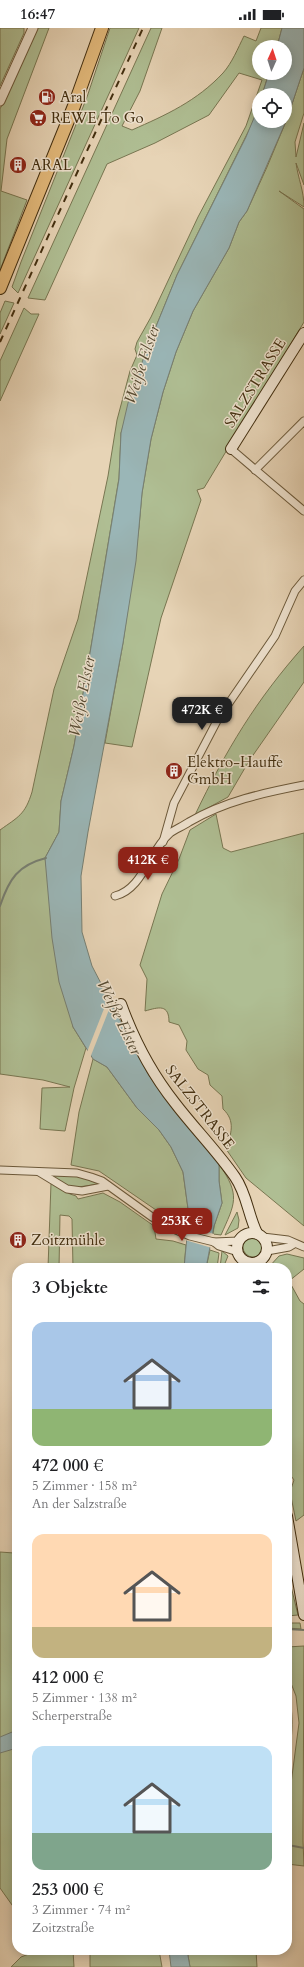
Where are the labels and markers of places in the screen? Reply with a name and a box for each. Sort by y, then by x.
fuel station icon: Aral [37,87,57,107]
place label: Aral [60,87,87,107]
supermarket icon: REWE To Go [28,108,48,128]
place label: REWE To Go [51,108,144,128]
building icon: ARAL [8,155,28,175]
place label: ARAL [31,155,73,175]
pin: 472K € [169,697,235,731]
place label: Elektro-Hauffe GmbH [187,752,283,789]
building icon: Elektro-Hauffe GmbH [164,761,184,781]
pin: 412K € [115,847,181,881]
pin: 253K € [149,1208,215,1242]
building icon: Zoitzmühle [8,1230,28,1250]
place label: Zoitzmühle [31,1230,105,1250]

